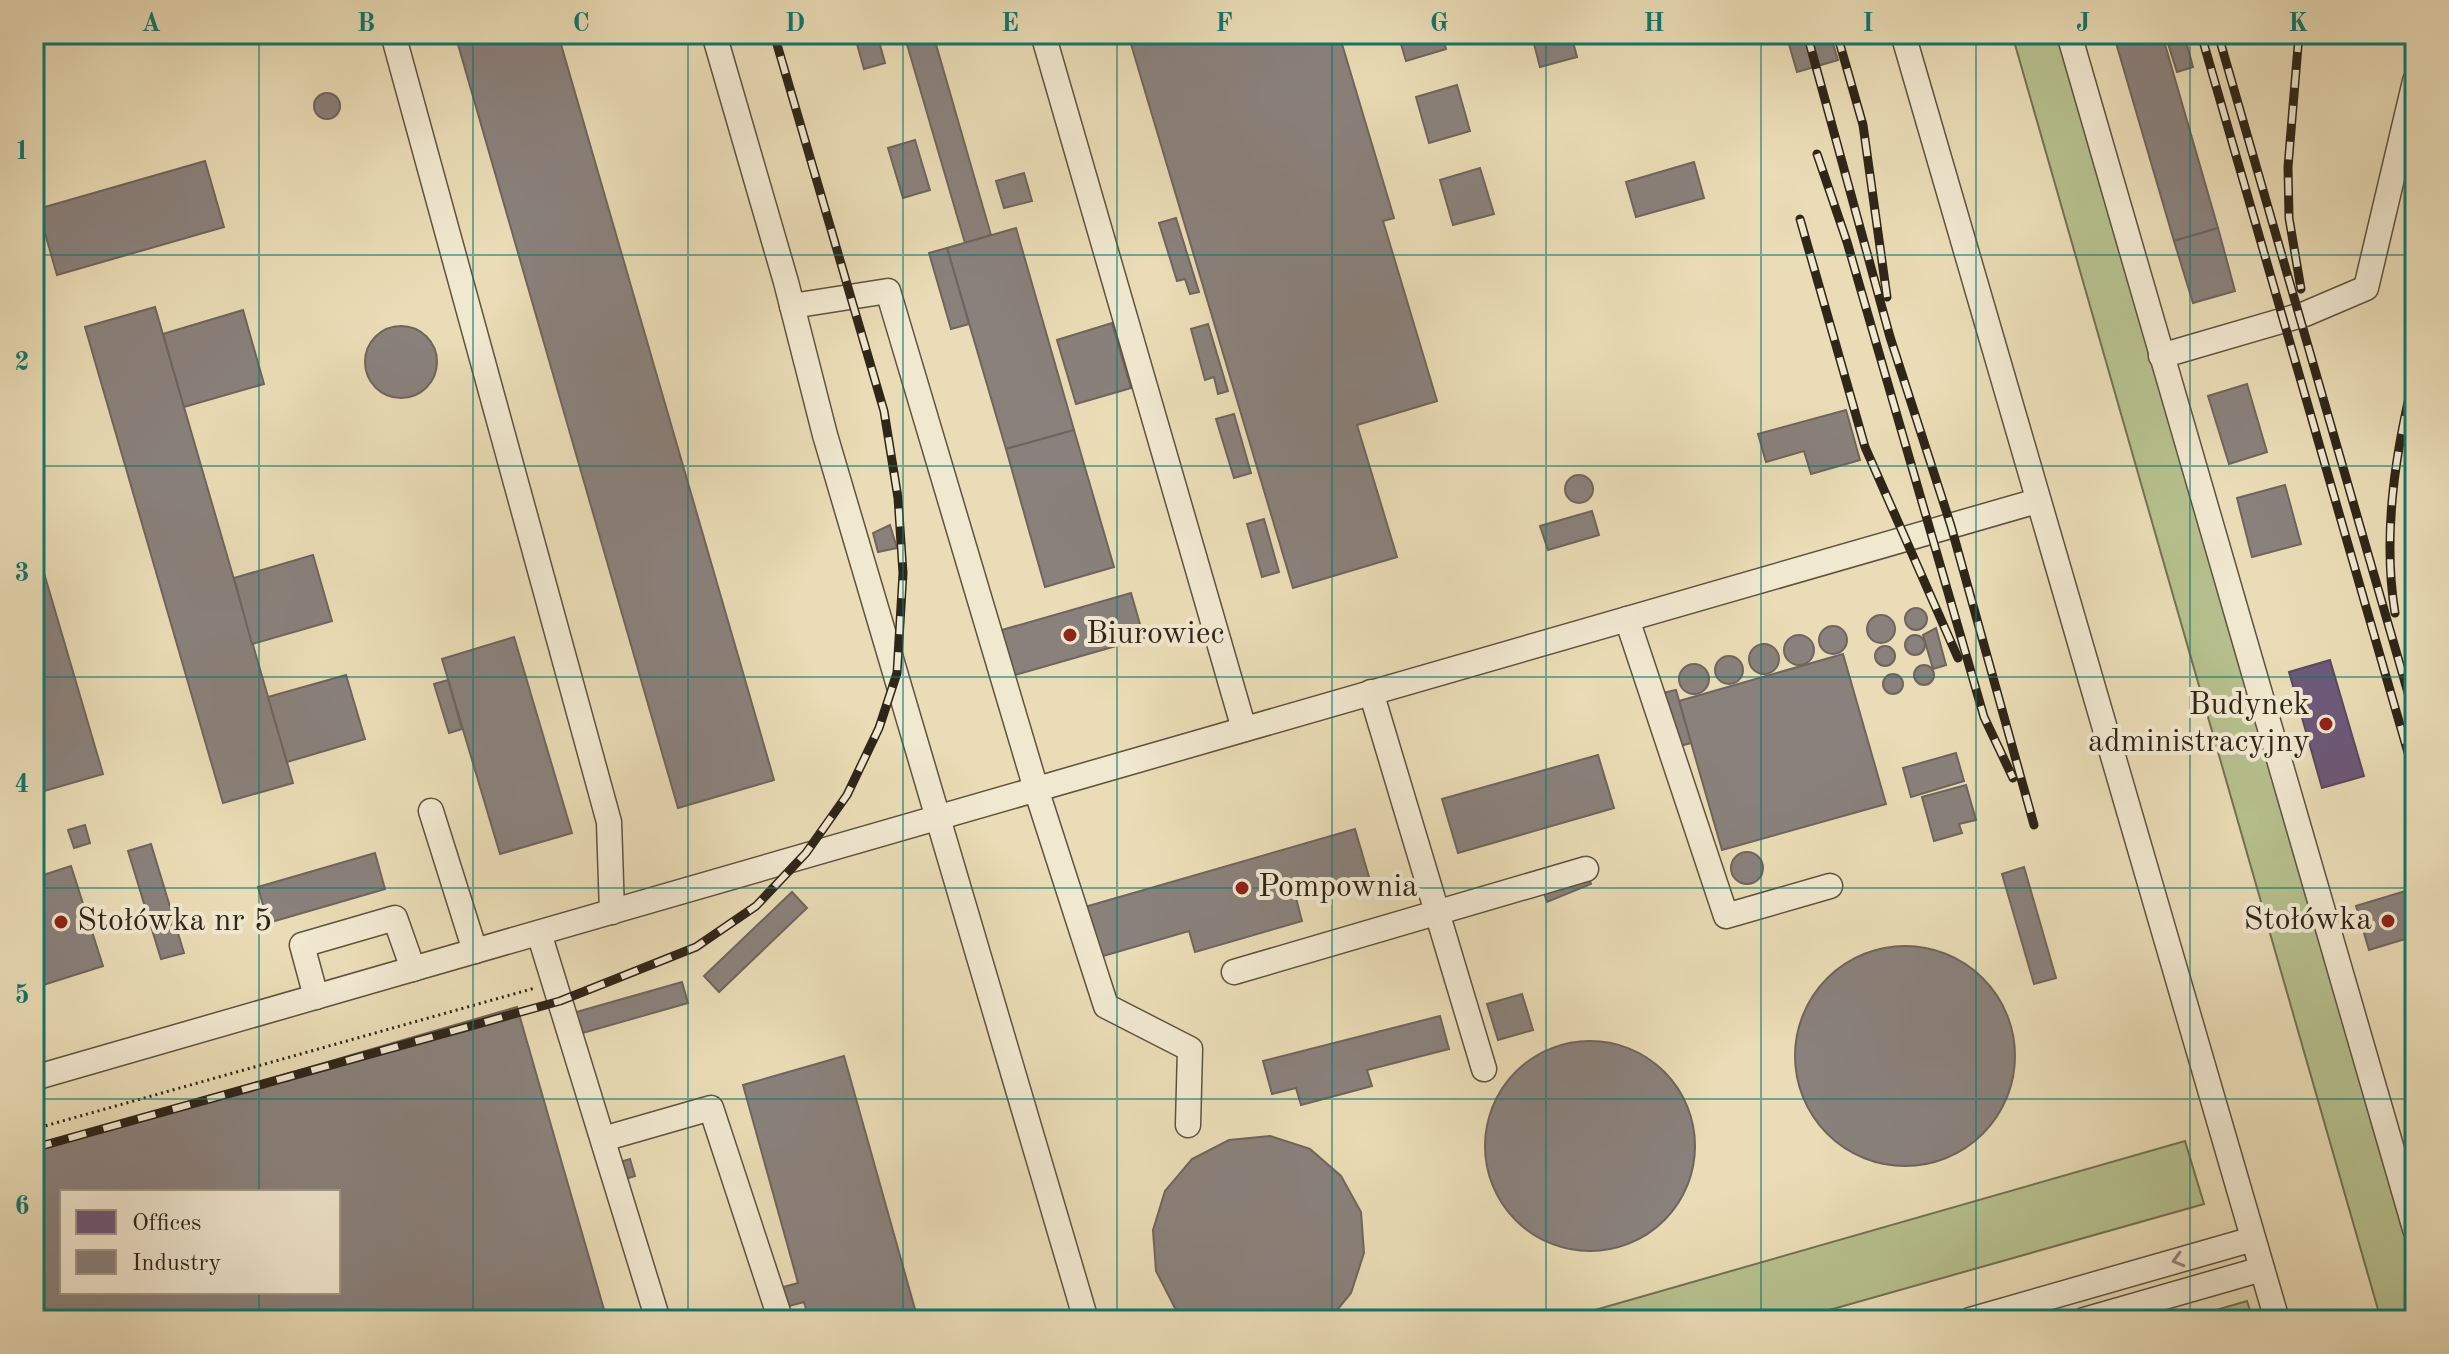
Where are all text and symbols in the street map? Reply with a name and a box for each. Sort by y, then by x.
text: A [141,11,161,37]
text: B [357,11,375,37]
text: C [572,11,590,37]
text: D [785,11,805,37]
text: E [1001,11,1019,37]
text: F [1215,11,1233,37]
text: G [1430,11,1448,37]
text: H [1643,11,1665,37]
text: I [1862,11,1874,37]
text: J [2076,11,2090,37]
text: K [2288,11,2308,37]
text: 1 [14,139,30,165]
text: 2 [14,350,30,376]
text: 3 [14,561,30,587]
place label: Biurowiec [1086,619,1224,651]
marker: Biurowiec [1061,626,1079,644]
place label: Budynek administracyjny [2088,690,2310,759]
marker: Budynek administracyjny [2317,715,2335,733]
text: 4 [14,772,30,798]
place label: Pompownia [1258,872,1418,904]
marker: Pompownia [1233,879,1251,897]
place label: Stołówka [2244,905,2372,937]
place label: Stołówka nr 5 [77,906,272,938]
marker: Stołówka [2379,912,2397,930]
marker: Stołówka nr 5 [52,913,70,931]
text: 5 [14,983,30,1009]
legend [60,1190,340,1294]
text: 6 [14,1194,30,1220]
text: Offices [132,1212,201,1236]
one-way arrow [2171,1251,2185,1267]
text: Industry [132,1252,221,1276]

